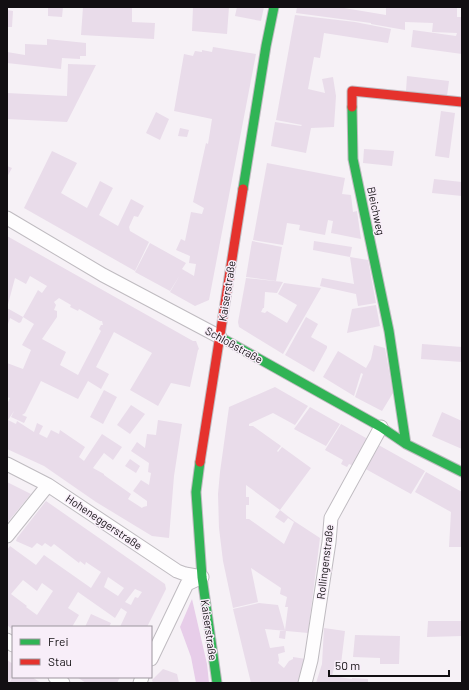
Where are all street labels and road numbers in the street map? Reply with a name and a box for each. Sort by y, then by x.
street label: Bleichweg [365,186,388,236]
street label: Kaiserstraße [215,260,238,322]
street label: Schloßstraße [203,324,265,366]
street label: Hoheneggerstraße [64,491,145,552]
street label: Rollingenstraße [313,524,336,600]
street label: Kaiserstraße [199,599,220,661]

